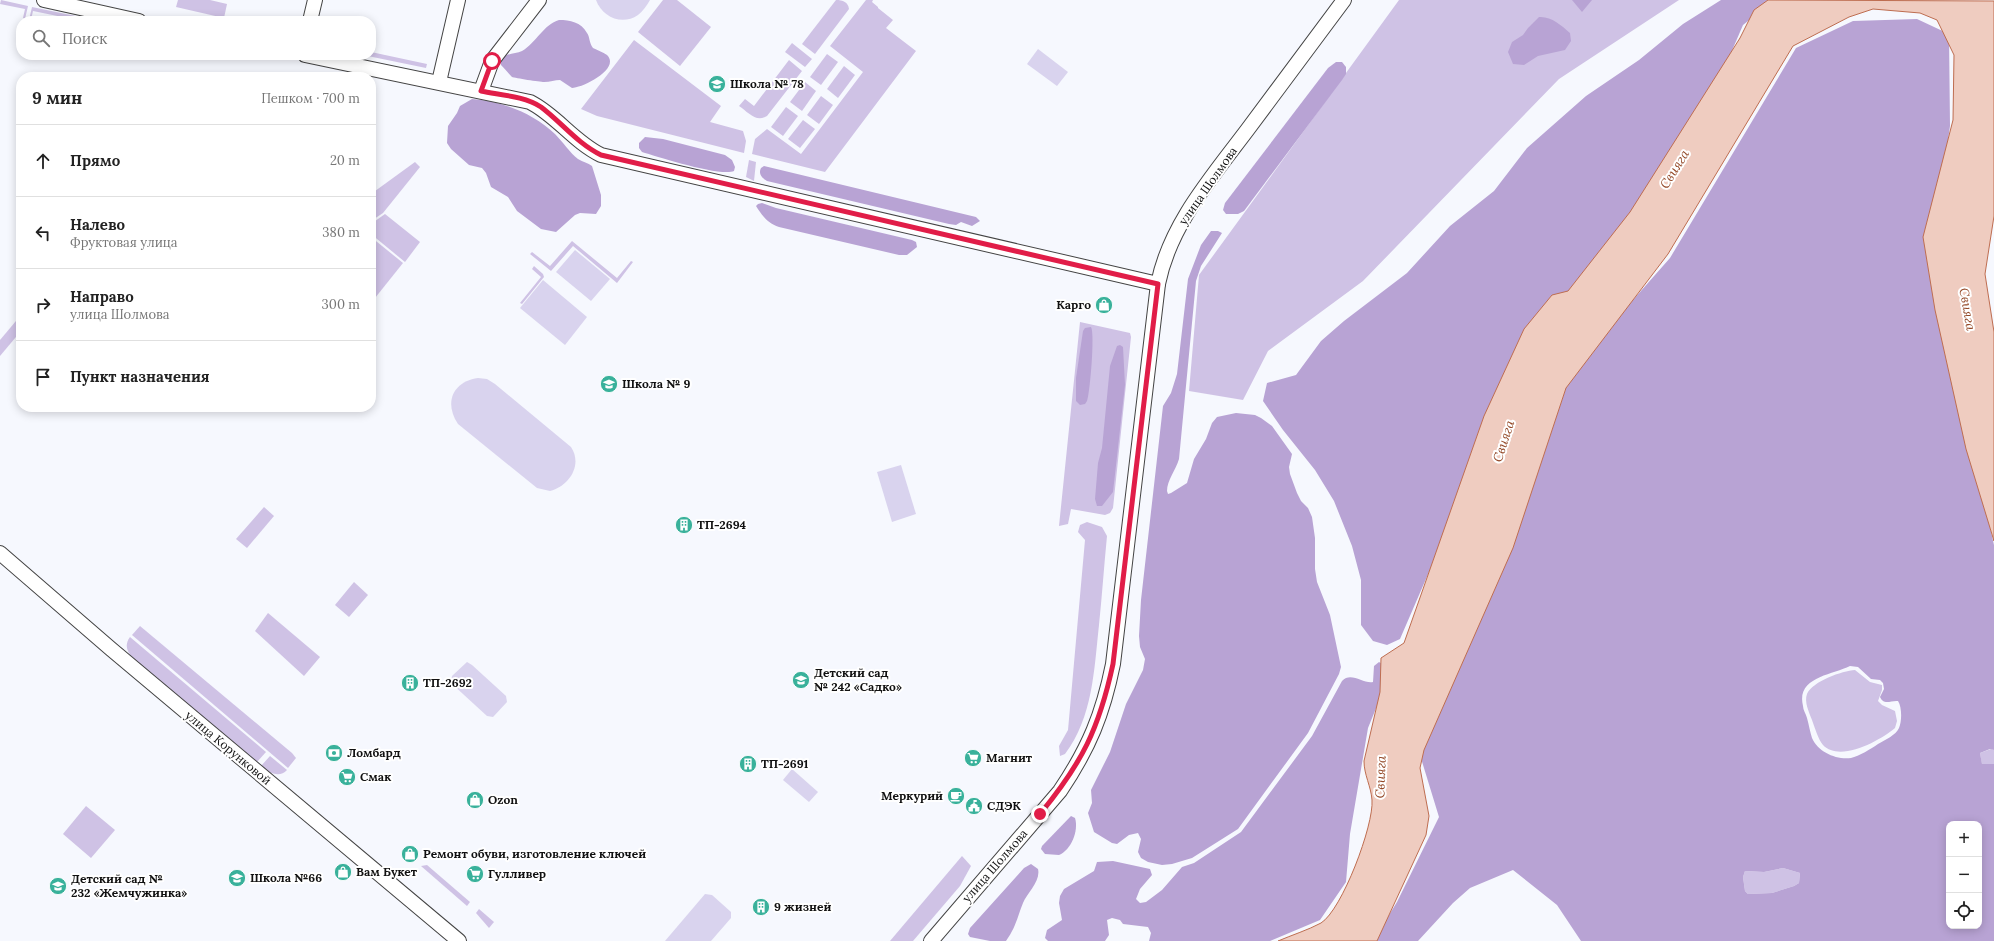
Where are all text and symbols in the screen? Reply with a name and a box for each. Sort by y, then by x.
search box [16,16,376,60]
icon: search [30,27,52,49]
text: Поиск [62,29,107,48]
route start [483,52,501,70]
school or university icon: Школа № 78 [707,74,727,94]
place label: Школа № 78 [730,76,804,91]
text: 9 мин [32,87,82,109]
text: Пешком · 700 m [261,90,360,107]
street label: улица Шолмова [1175,144,1240,228]
water label: Свияга [1656,146,1693,192]
icon: ahead [32,150,54,172]
text: Прямо [70,151,120,170]
text: 20 m [330,152,360,169]
text: Налево [70,215,125,234]
icon: left [32,222,54,244]
text: 380 m [322,224,360,241]
text: Фруктовая улица [70,234,178,251]
text: Направо [70,287,134,306]
water label: Свияга [1955,287,1980,333]
icon: right [32,294,54,316]
shop icon: Карго [1094,295,1114,315]
text: 300 m [322,296,360,313]
place label: Карго [1056,297,1091,312]
text: улица Шолмова [70,306,170,323]
icon: arrive [32,366,54,388]
text: Пункт назначения [70,367,210,386]
school or university icon: Школа № 9 [599,374,619,394]
place label: Школа № 9 [622,376,690,391]
water label: Свияга [1489,417,1518,464]
building icon: ТП-2694 [674,515,694,535]
place label: ТП-2694 [697,517,747,532]
place label: Детский сад № 242 «Садко» [814,665,902,694]
school or university icon: Детский сад № 242 «Садко» [791,670,811,690]
building icon: ТП-2692 [400,673,420,693]
place label: ТП-2692 [423,675,472,690]
street label: улица Корунковой [182,707,274,788]
bank icon: Ломбард [324,743,344,763]
place label: Ломбард [347,745,401,760]
supermarket icon: Магнит [963,748,983,768]
place label: Магнит [986,750,1033,765]
building icon: ТП-2691 [738,754,758,774]
water label: Свияга [1371,754,1390,799]
place label: ТП-2691 [761,756,809,771]
supermarket icon: Смак [337,767,357,787]
place label: Смак [360,769,391,784]
cafe icon: Меркурий [946,786,966,806]
place label: Меркурий [881,788,943,803]
shop icon: Ozon [465,790,485,810]
place label: Ozon [488,792,518,807]
public building icon: СДЭК [964,796,984,816]
place label: СДЭК [987,798,1021,813]
route end [1031,805,1049,823]
map controls [1946,821,1982,929]
button: + [1946,821,1982,857]
street label: улица Шолмова [959,826,1030,905]
shop icon: Ремонт обуви, изготовление ключей [400,844,420,864]
place label: Ремонт обуви, изготовление ключей [423,846,646,861]
button: − [1946,857,1982,893]
shop icon: Вам Букет [333,862,353,882]
place label: Вам Букет [356,864,418,879]
supermarket icon: Гулливер [465,864,485,884]
place label: Гулливер [488,866,546,881]
school or university icon: Школа №66 [227,868,247,888]
place label: Школа №66 [250,870,322,885]
place label: Детский сад № 232 «Жемчужинка» [71,871,187,900]
school or university icon: Детский сад № 232 «Жемчужинка» [48,876,68,896]
button: locate [1946,893,1982,929]
building icon: 9 жизней [751,897,771,917]
place label: 9 жизней [774,899,831,914]

